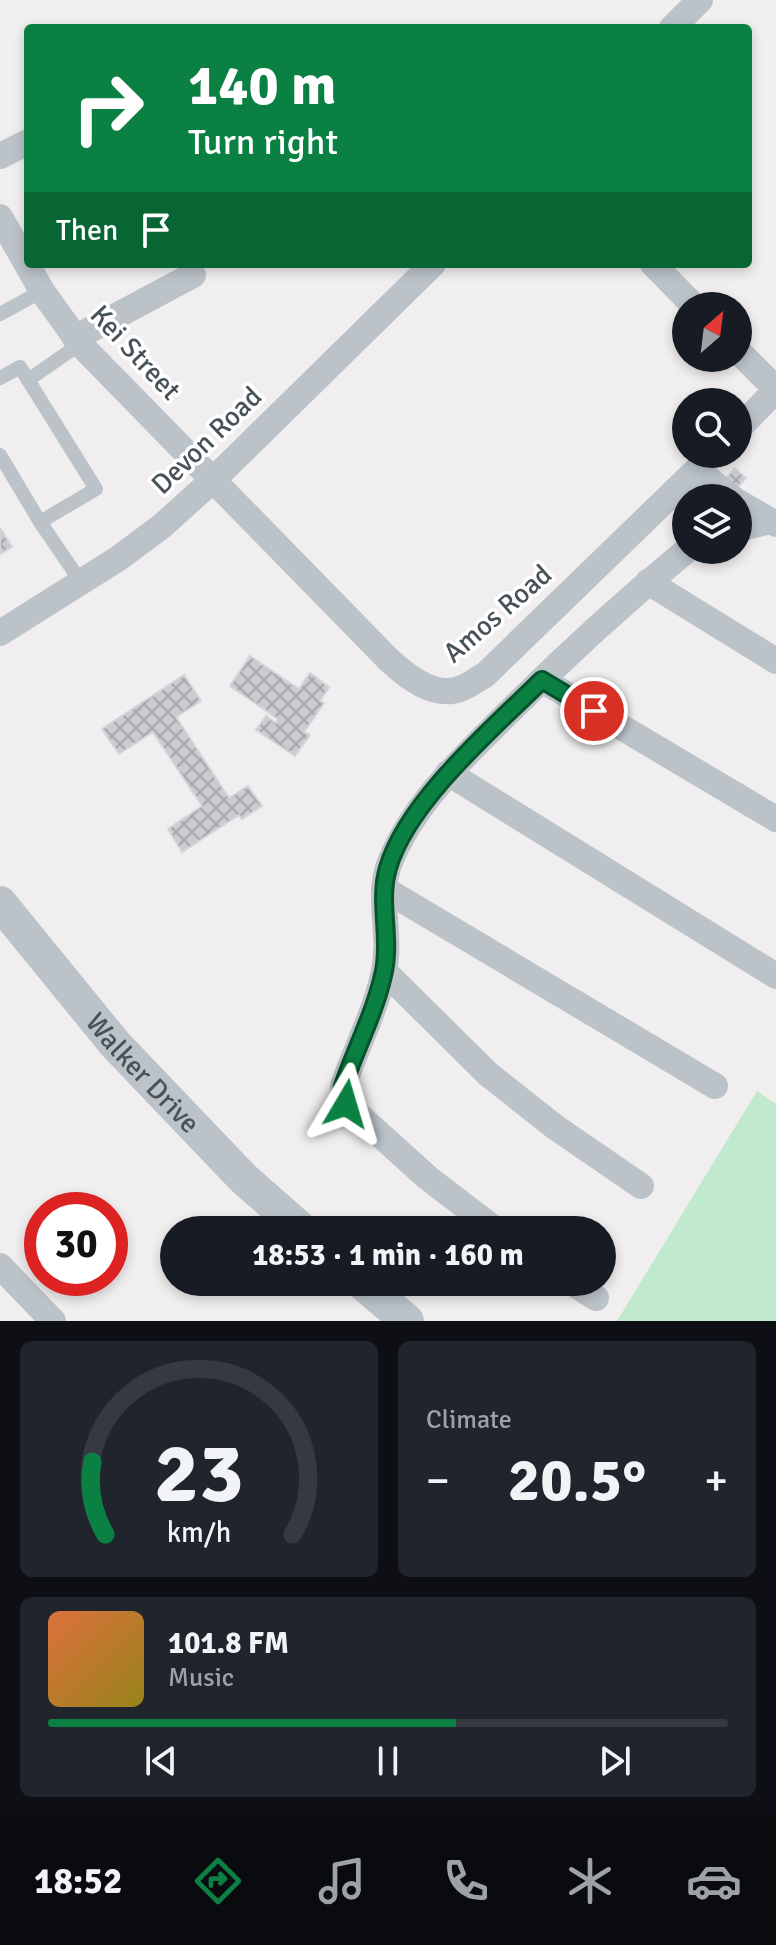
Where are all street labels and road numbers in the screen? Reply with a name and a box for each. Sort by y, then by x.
street label: Kei Street [83,298,188,407]
street label: Devon Road [144,380,269,502]
street label: Amos Road [437,558,559,670]
street label: Walker Drive [78,1006,207,1140]

